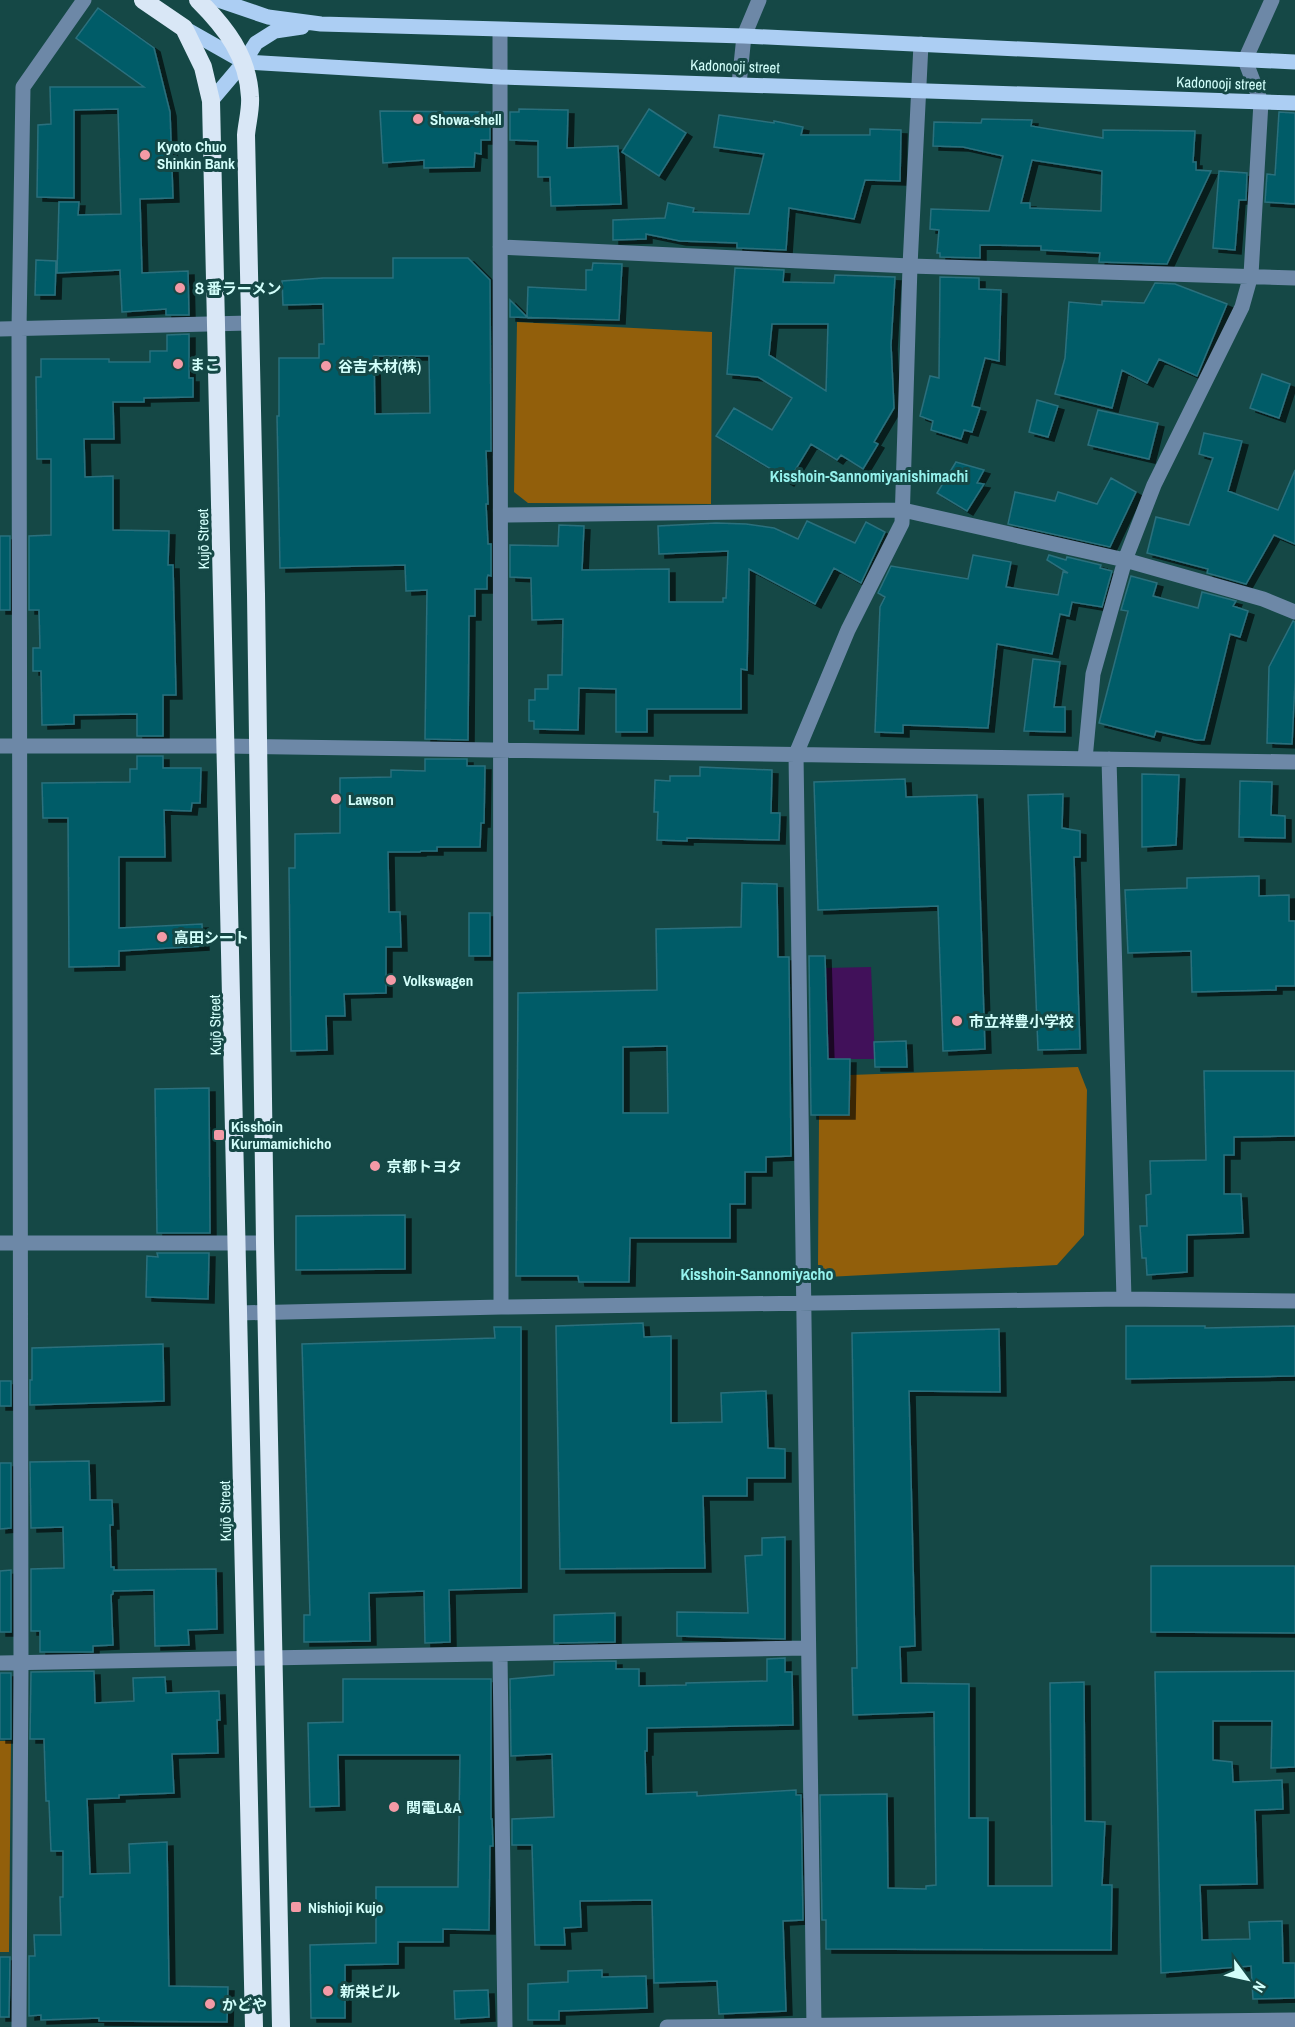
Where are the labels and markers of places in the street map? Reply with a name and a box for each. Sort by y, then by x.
place label: Showa-shell [430,109,502,130]
marker: Showa-shell [411,112,425,126]
place label: Kyoto Chuo Shinkin Bank [157,136,235,174]
marker: Kyoto Chuo Shinkin Bank [138,148,152,162]
place label: ８番ラーメン [192,278,281,299]
marker: ８番ラーメン [173,281,187,295]
place label: まこ [190,354,220,375]
place label: 谷吉木材(株) [338,356,421,377]
marker: まこ [171,357,185,371]
marker: 谷吉木材(株) [319,359,333,373]
place label: Lawson [348,789,394,810]
marker: Lawson [329,792,343,806]
place label: 高田シート [174,927,249,948]
marker: 高田シート [155,930,169,944]
place label: Volkswagen [403,970,473,991]
marker: Volkswagen [384,973,398,987]
place label: 市立祥豊小学校 [969,1011,1074,1032]
marker: 市立祥豊小学校 [950,1014,964,1028]
place label: Kisshoin Kurumamichicho [231,1116,331,1154]
marker: Kisshoin Kurumamichicho [212,1128,226,1142]
place label: 京都トヨタ [387,1156,462,1177]
marker: 京都トヨタ [368,1159,382,1173]
place label: 関電L&A [406,1797,461,1818]
marker: 関電L&A [387,1800,401,1814]
place label: Nishioji Kujo [308,1897,383,1918]
marker: Nishioji Kujo [289,1900,303,1914]
place label: 新栄ビル [340,1981,400,2002]
marker: 新栄ビル [321,1984,335,1998]
place label: かどや [222,1994,267,2015]
marker: かどや [203,1997,217,2011]

